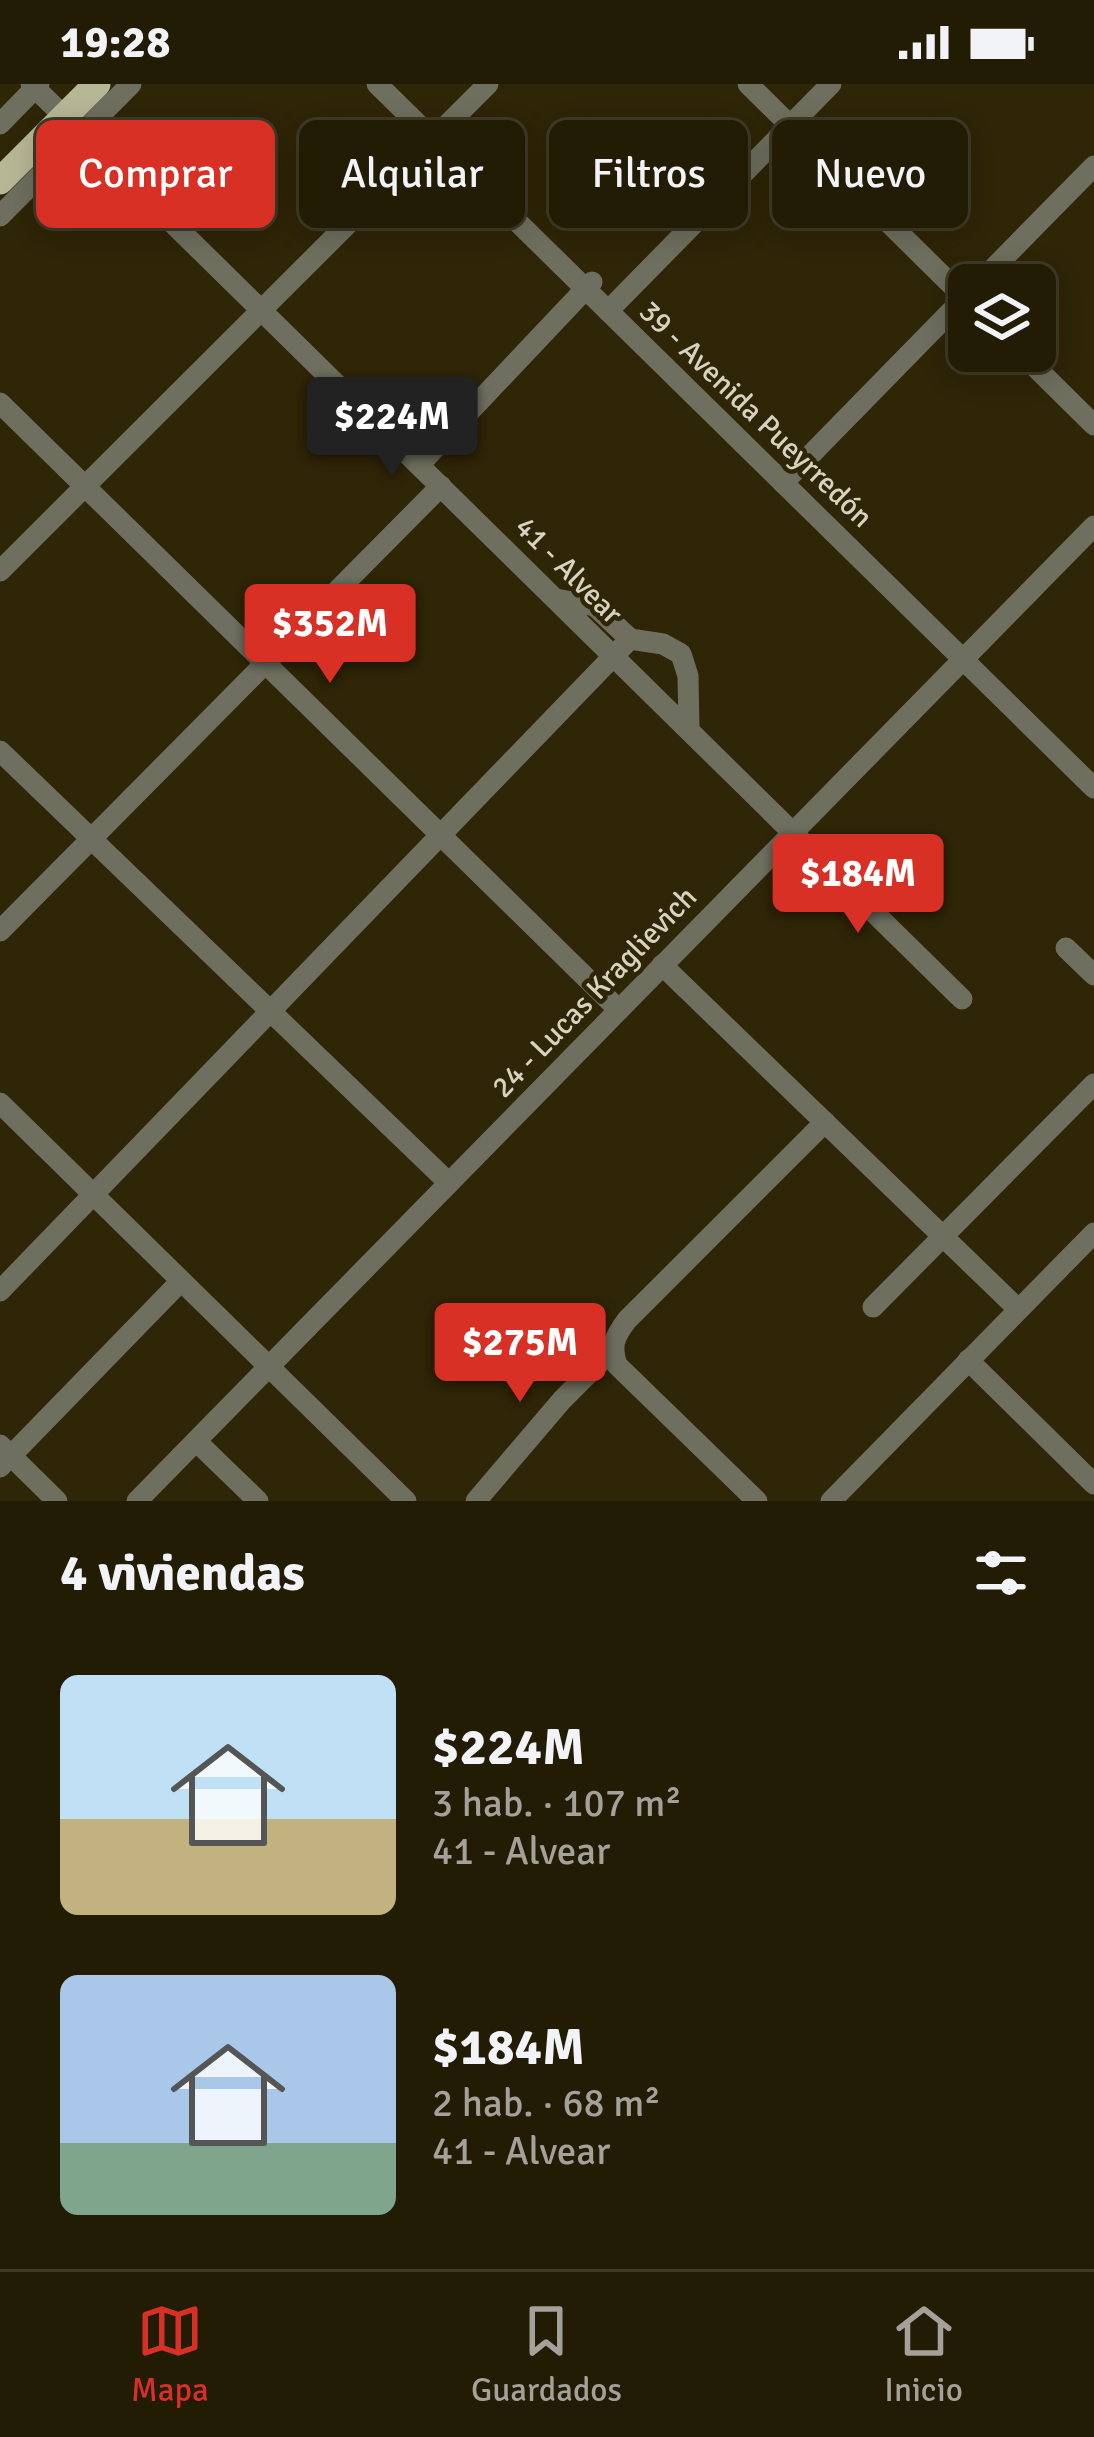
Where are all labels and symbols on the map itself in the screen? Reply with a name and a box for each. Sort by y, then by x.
street label: 39 - Avenida Pueyrredón [631,293,880,535]
pin: $224M [308,377,476,479]
street label: 41 - Alvear [507,509,630,632]
pin: $352M [246,584,414,686]
pin: $184M [774,834,942,936]
street label: 24 - Lucas Kraglievich [484,879,705,1106]
pin: $275M [436,1303,604,1405]

